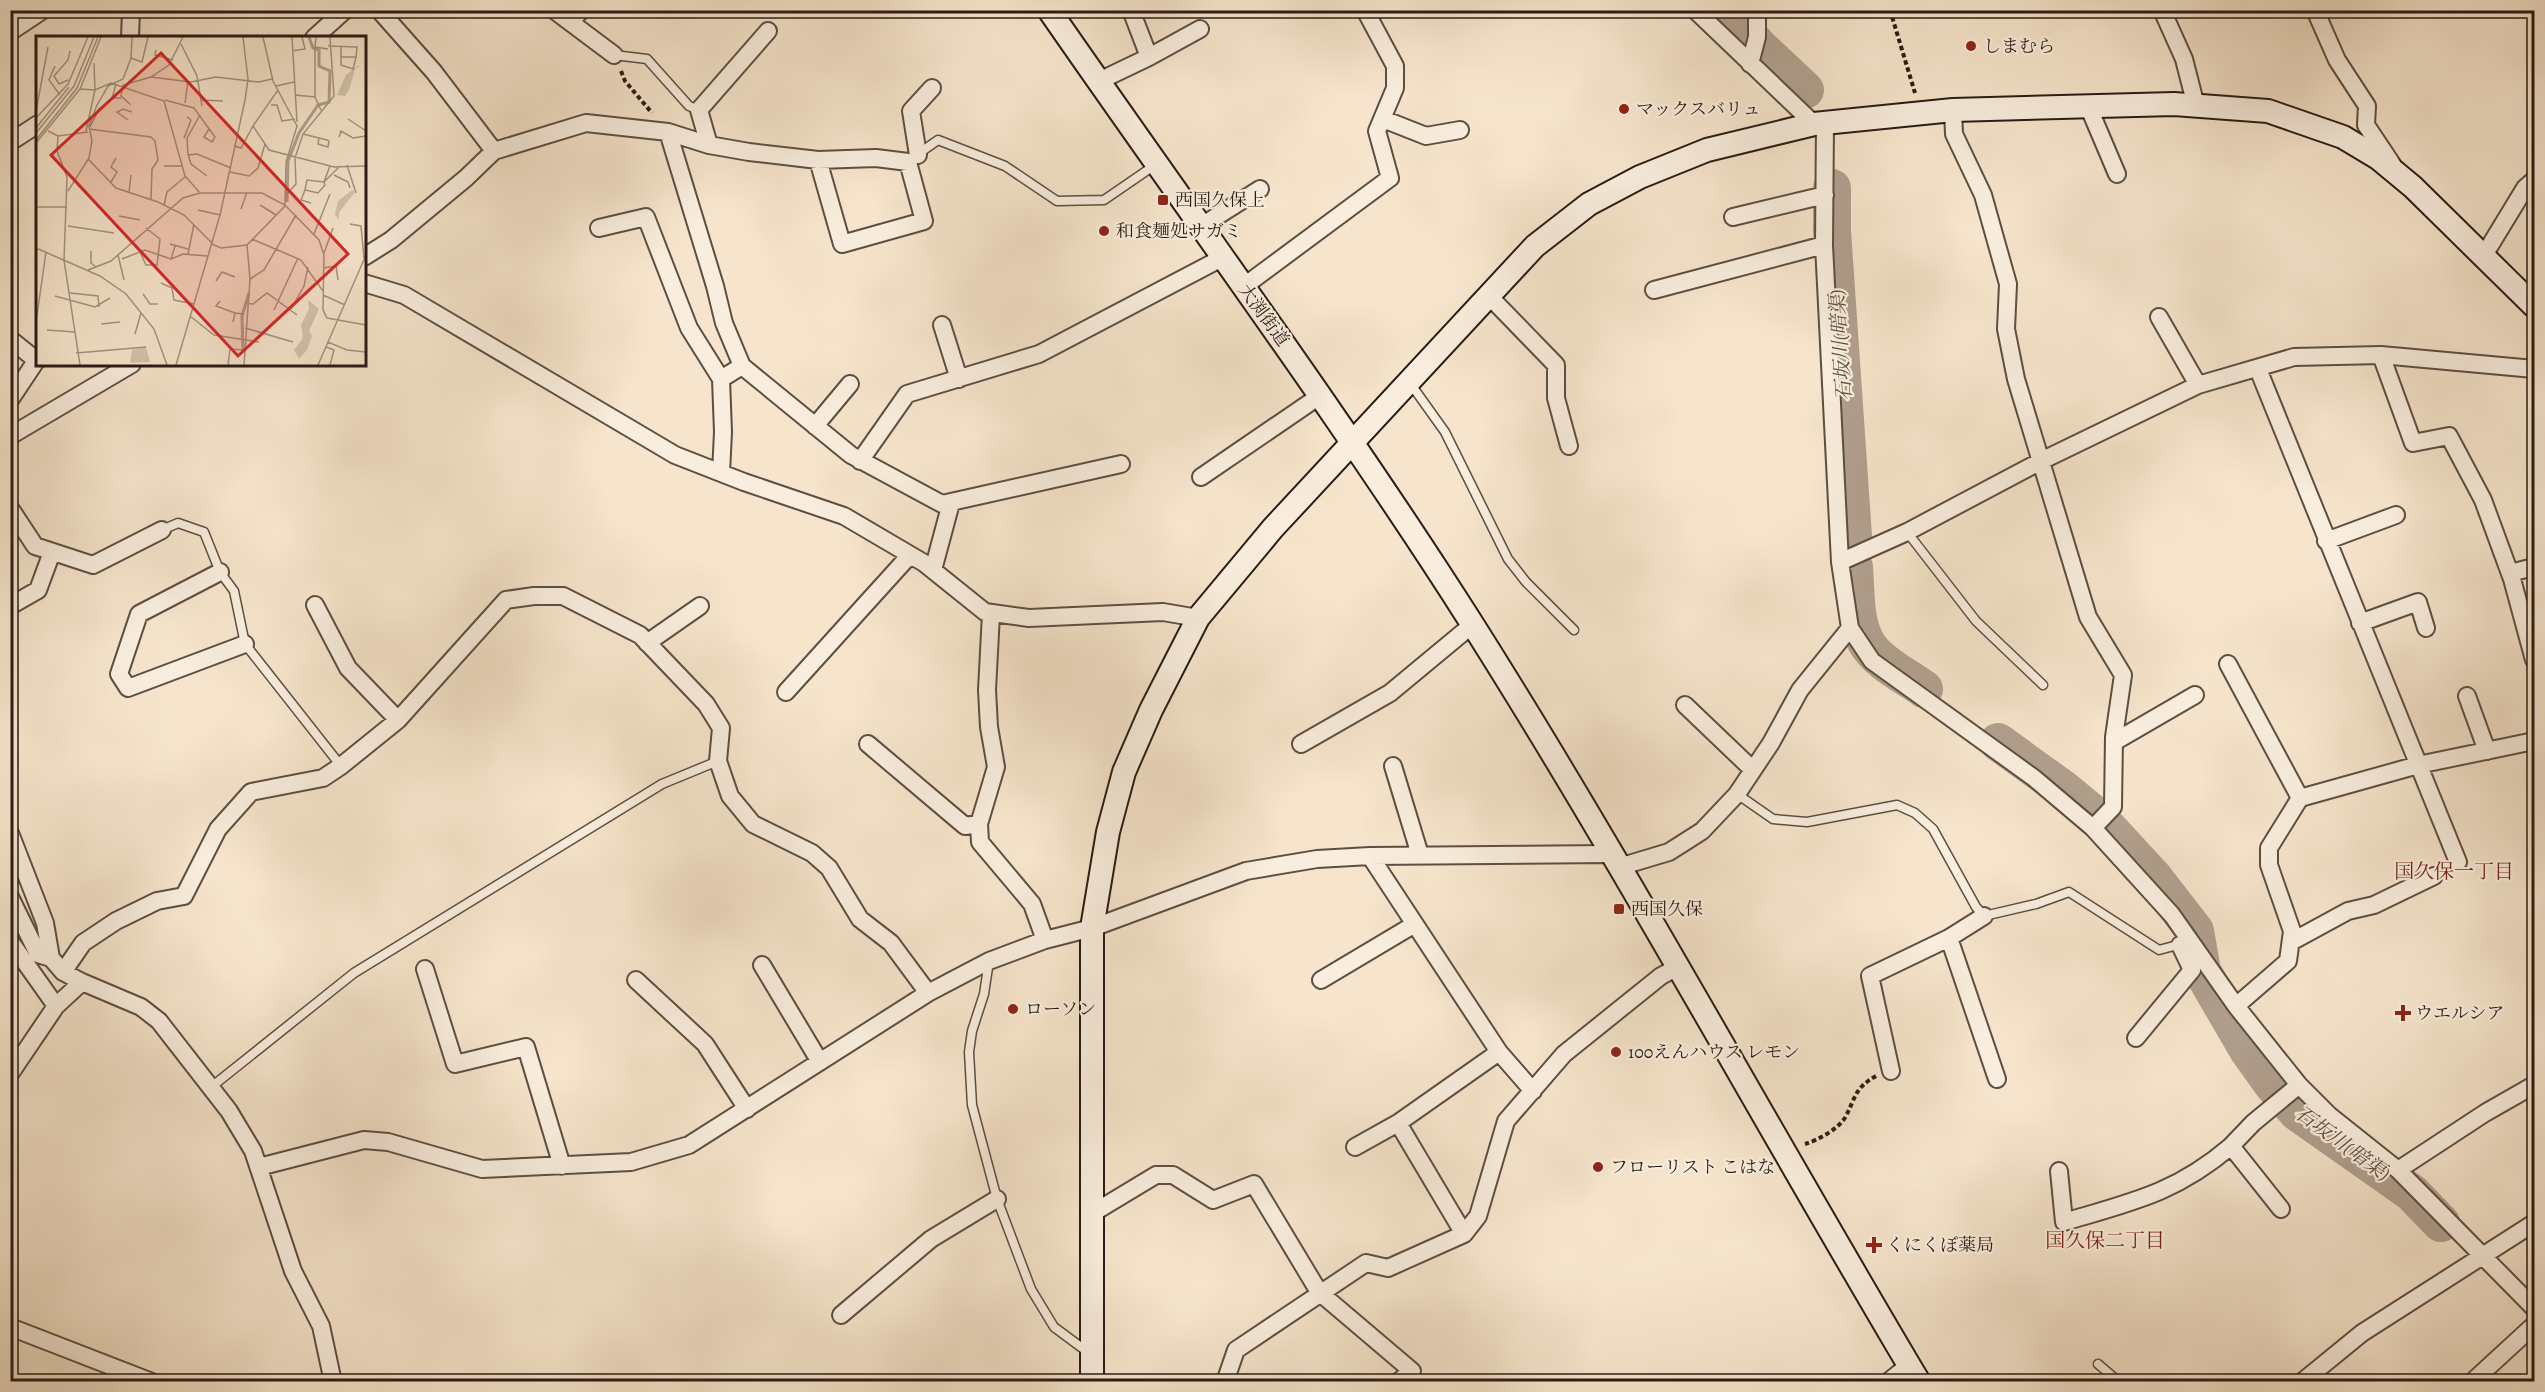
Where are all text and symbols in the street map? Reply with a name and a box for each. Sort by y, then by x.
place label: しまむら [1983,34,2055,58]
inset map [36,36,366,366]
marker: しまむら [1964,39,1978,53]
place label: マックスバリュ [1636,97,1761,121]
marker: マックスバリュ [1617,102,1631,116]
place label: 西国久保上 [1175,188,1265,212]
marker: 西国久保上 [1156,193,1170,207]
place label: 和食麺処サガミ [1116,219,1242,243]
marker: 和食麺処サガミ [1097,224,1111,238]
street label: 大渕街道 [1233,279,1295,351]
water label: 石坂川(暗渠) [1823,288,1858,402]
district label: 国久保一丁目 [2394,858,2514,885]
place label: 西国久保 [1631,897,1703,921]
marker: 西国久保 [1612,902,1626,916]
place label: ローソン [1025,997,1096,1021]
place label: ウエルシア [2415,1001,2505,1025]
marker: ローソン [1006,1002,1020,1016]
marker: ウエルシア [2396,1006,2410,1020]
place label: 100えんハウス レモン [1628,1040,1800,1064]
marker: 100えんハウス レモン [1609,1045,1623,1059]
water label: 石坂川(暗渠) [2289,1100,2396,1187]
place label: フローリスト こはな [1610,1155,1775,1179]
marker: フローリスト こはな [1591,1160,1605,1174]
district label: 国久保二丁目 [2045,1227,2165,1254]
place label: くにくぼ薬局 [1886,1233,1994,1257]
marker: くにくぼ薬局 [1867,1238,1881,1252]

